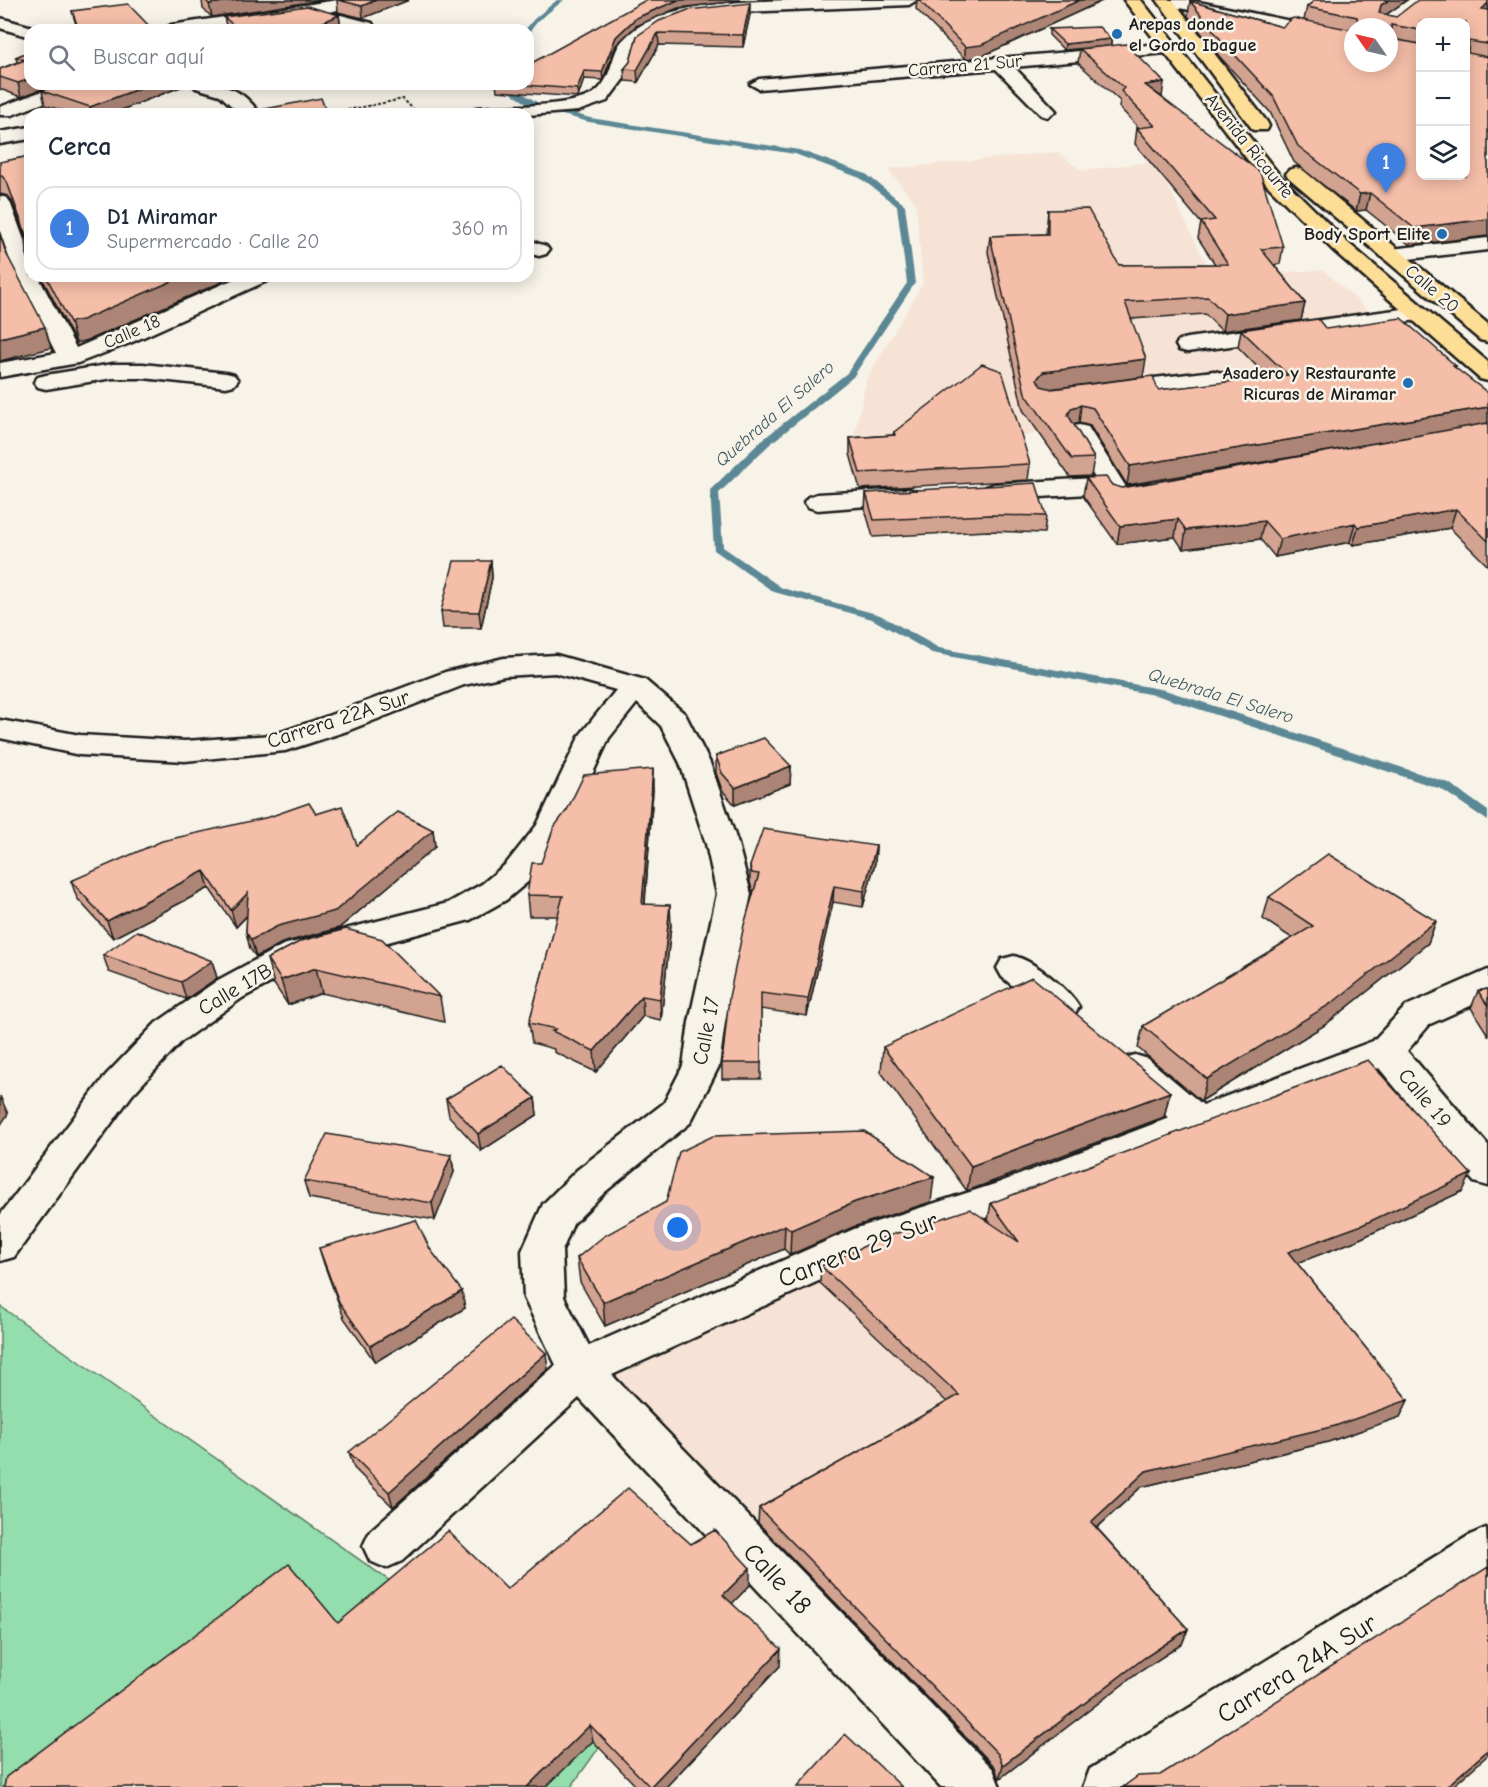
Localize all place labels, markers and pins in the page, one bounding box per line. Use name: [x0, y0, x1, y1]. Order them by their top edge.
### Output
place label: Arepas donde el Gordo Ibague: [1129, 14, 1256, 56]
marker: Arepas donde el Gordo Ibague: [1110, 27, 1124, 41]
pin: 1: [1366, 144, 1406, 193]
place label: Body Sport Elite: [1304, 224, 1430, 245]
marker: Body Sport Elite: [1435, 227, 1449, 241]
place label: Asadero y Restaurante Ricuras de Miramar: [1223, 363, 1397, 405]
marker: Asadero y Restaurante Ricuras de Miramar: [1401, 376, 1415, 390]

